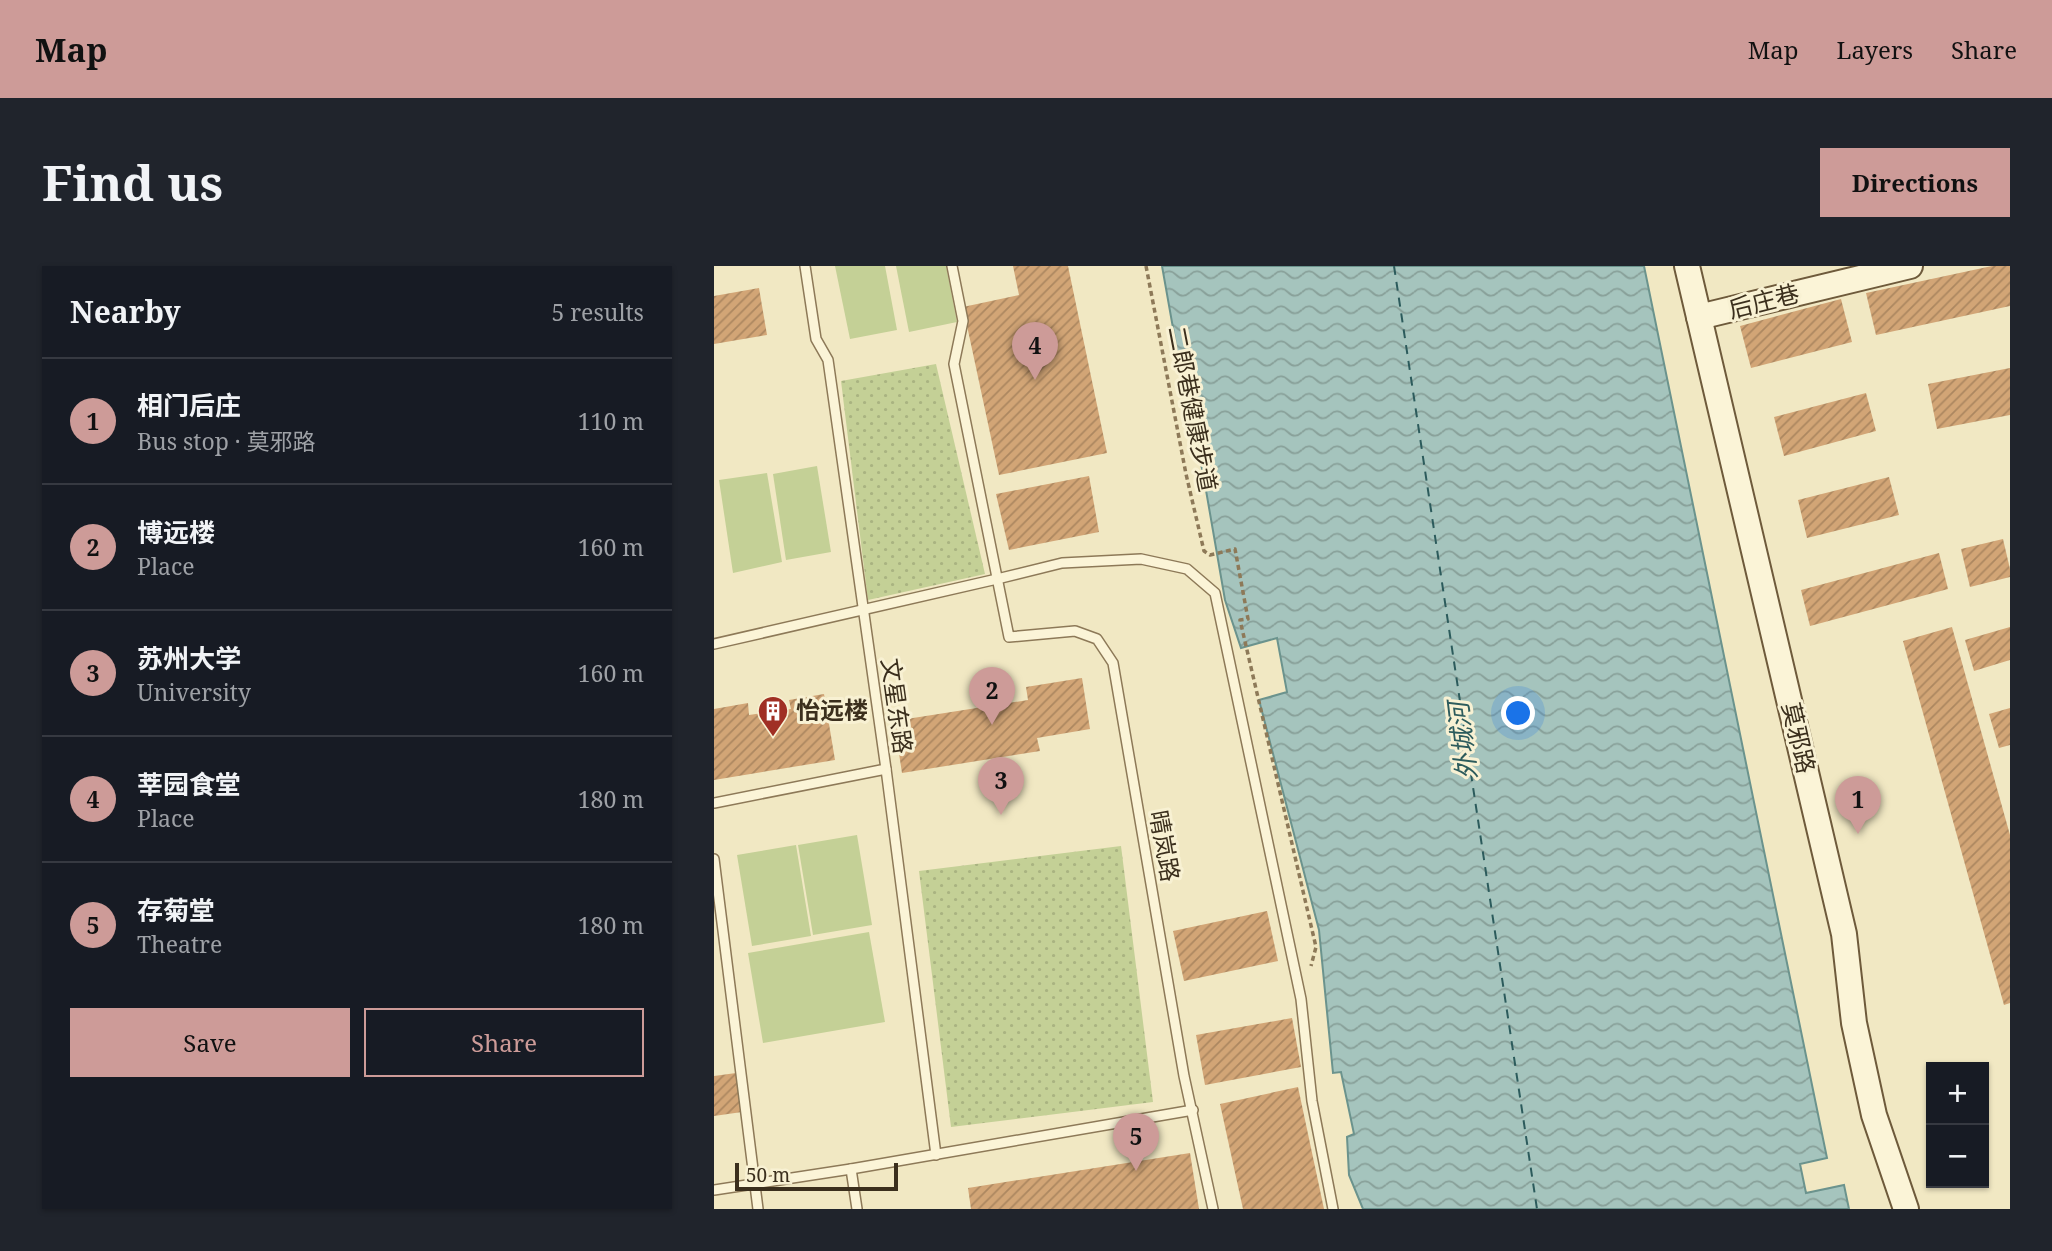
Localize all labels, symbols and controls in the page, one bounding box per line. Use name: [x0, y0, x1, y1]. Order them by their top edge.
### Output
text: Map: [35, 27, 108, 72]
text: Map: [1748, 33, 1799, 66]
text: Layers: [1837, 33, 1913, 66]
text: Share: [1951, 33, 2017, 66]
button: Directions: [1820, 148, 2010, 217]
text: Find us: [42, 149, 223, 215]
street label: 后庄巷: [1725, 276, 1803, 325]
text: Nearby: [70, 291, 181, 332]
text: 5 results: [551, 296, 644, 328]
pin: 4: [1012, 322, 1058, 380]
street label: 二郎巷健康步道: [1161, 323, 1226, 494]
text: 相门后庄: [137, 387, 241, 423]
text: 1: [87, 405, 100, 437]
text: 110 m: [578, 405, 644, 437]
text: Bus stop · 莫邪路: [137, 425, 316, 457]
text: 博远楼: [137, 514, 215, 550]
text: 2: [87, 531, 100, 563]
text: 160 m: [578, 531, 644, 563]
text: Place: [137, 550, 195, 582]
text: 苏州大学: [137, 640, 241, 676]
street label: 文星东路: [874, 656, 921, 756]
text: 3: [87, 657, 100, 689]
text: 160 m: [578, 657, 644, 689]
pin: 2: [969, 667, 1015, 725]
text: University: [137, 676, 251, 708]
place label: 怡远楼: [796, 693, 868, 726]
building icon: 怡远楼: [756, 694, 790, 738]
water label: 外城河: [1439, 695, 1485, 782]
your location: [1501, 696, 1535, 730]
street label: 莫邪路: [1775, 699, 1824, 776]
pin: 3: [978, 757, 1024, 815]
text: 莘园食堂: [137, 766, 241, 802]
pin: 1: [1835, 776, 1881, 834]
text: 4: [87, 783, 100, 815]
text: 180 m: [578, 783, 644, 815]
text: Place: [137, 802, 195, 834]
street label: 晴岚路: [1143, 807, 1188, 884]
text: 存菊堂: [137, 892, 215, 928]
text: 5: [87, 909, 100, 941]
text: 180 m: [578, 909, 644, 941]
text: Theatre: [137, 928, 222, 960]
button: Save: [70, 1008, 350, 1077]
button: Share: [364, 1008, 644, 1077]
map controls: [1926, 1062, 1989, 1188]
button: +: [1926, 1062, 1989, 1125]
pin: 5: [1113, 1113, 1159, 1171]
button: −: [1926, 1125, 1989, 1188]
scale bar: [735, 1160, 898, 1192]
text: 50 m: [746, 1162, 790, 1188]

